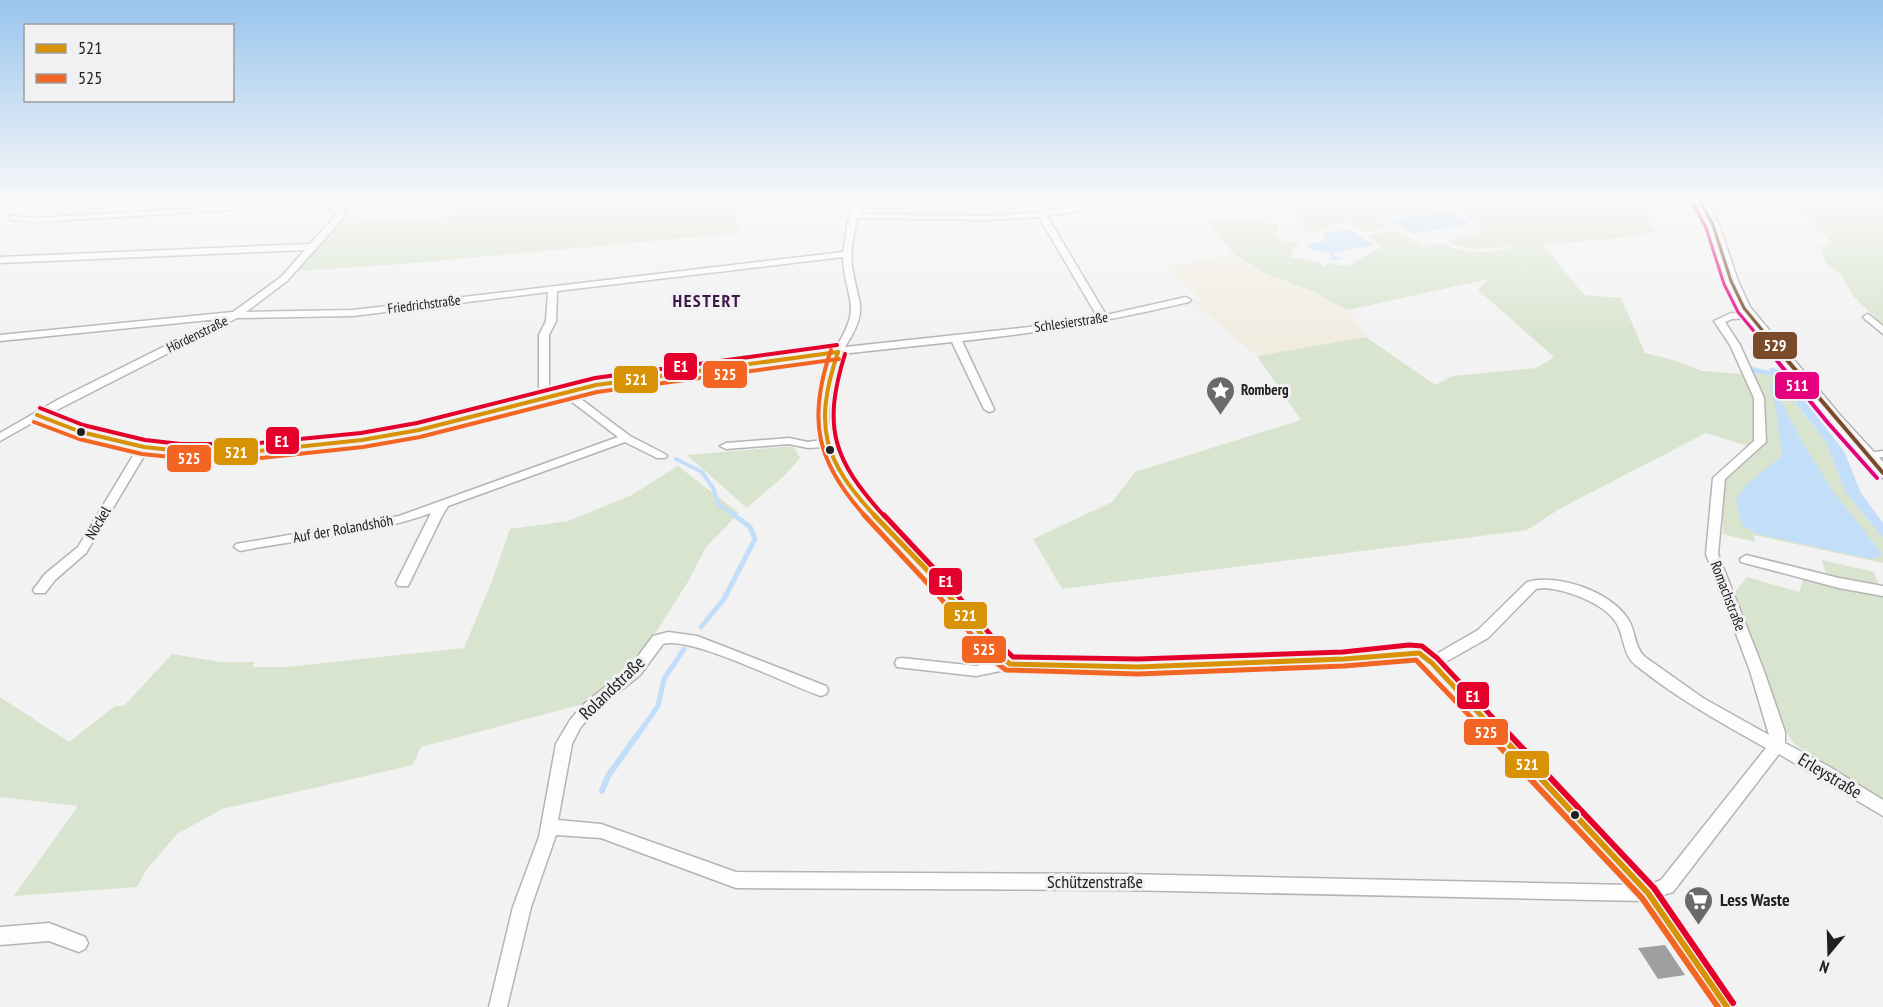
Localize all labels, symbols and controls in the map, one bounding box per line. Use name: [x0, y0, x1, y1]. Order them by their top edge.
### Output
legend: [24, 24, 234, 102]
text: 521: [78, 36, 102, 59]
text: 525: [78, 66, 102, 89]
district label: HESTERT: [673, 289, 741, 312]
street label: Friedrichstraße: [387, 291, 462, 317]
street label: Schlesierstraße: [1033, 308, 1109, 336]
street label: Hördenstraße: [163, 311, 231, 357]
line badge: 529: [1752, 331, 1798, 360]
text: 529: [1764, 335, 1786, 355]
line badge: E1: [663, 352, 698, 381]
text: E1: [674, 356, 688, 376]
line badge: 525: [702, 360, 748, 389]
text: 525: [714, 364, 736, 384]
line badge: 521: [613, 365, 659, 394]
text: 521: [625, 369, 647, 389]
line badge: 511: [1774, 371, 1820, 400]
place icon: Romberg: [1204, 374, 1236, 416]
text: 511: [1786, 375, 1808, 395]
place label: Romberg: [1241, 380, 1289, 399]
unlabelled marker: [75, 426, 87, 438]
line badge: E1: [265, 426, 300, 455]
text: E1: [275, 431, 289, 451]
line badge: 521: [213, 437, 259, 466]
text: 521: [225, 442, 247, 462]
line badge: 525: [166, 444, 212, 473]
unlabelled marker: [824, 444, 836, 456]
text: 525: [178, 448, 200, 468]
street label: Nöckel: [81, 502, 115, 543]
street label: Auf der Rolandshöh: [292, 510, 394, 547]
street label: Romachstraße: [1706, 558, 1751, 634]
line badge: E1: [928, 567, 963, 596]
text: E1: [939, 571, 953, 591]
line badge: 521: [943, 601, 988, 630]
text: 521: [954, 605, 976, 625]
line badge: 525: [961, 635, 1007, 664]
text: 525: [973, 639, 995, 659]
street label: Rolandstraße: [574, 651, 649, 724]
line badge: E1: [1456, 681, 1490, 710]
text: E1: [1466, 686, 1480, 706]
line badge: 525: [1463, 718, 1509, 746]
text: 525: [1475, 722, 1497, 742]
street label: Erleystraße: [1794, 748, 1866, 803]
line badge: 521: [1504, 750, 1550, 779]
text: 521: [1516, 754, 1538, 774]
unlabelled marker: [1569, 809, 1581, 821]
street label: Schützenstraße: [1047, 870, 1143, 893]
supermarket icon: Less Waste: [1683, 884, 1715, 926]
place label: Less Waste: [1720, 888, 1790, 911]
north arrow: [1799, 923, 1859, 983]
text: N: [1817, 956, 1831, 978]

